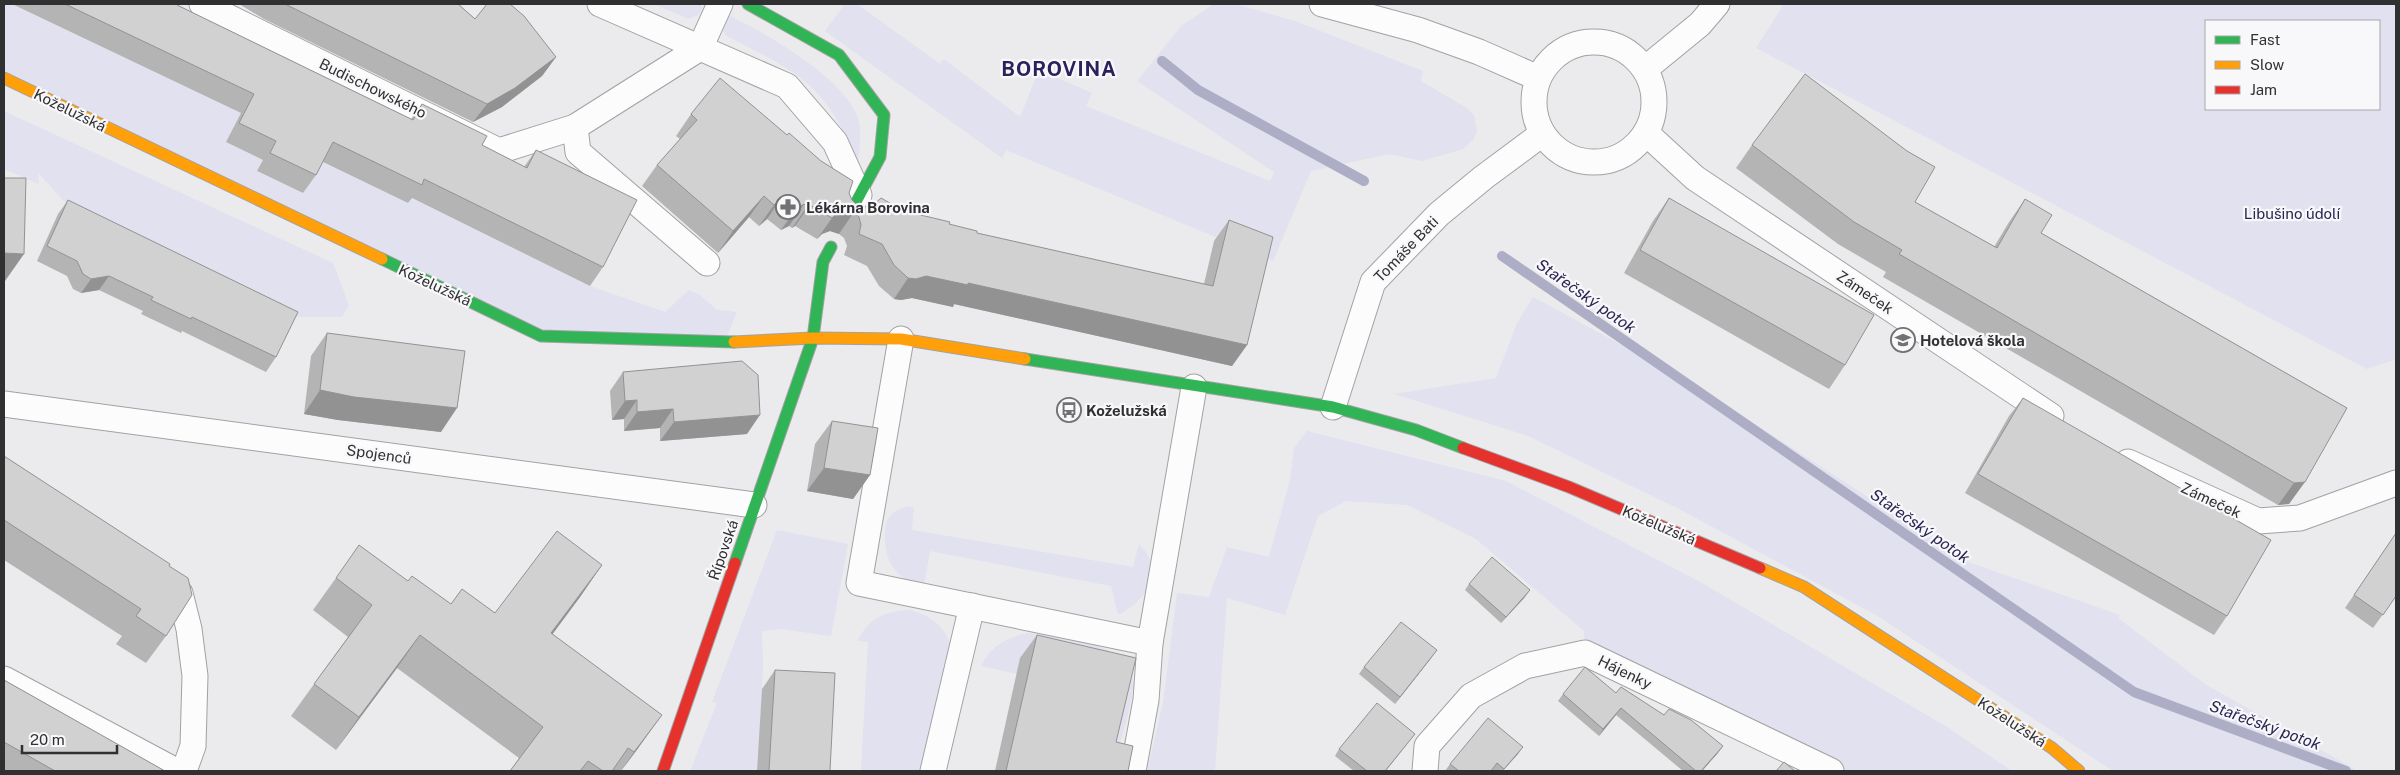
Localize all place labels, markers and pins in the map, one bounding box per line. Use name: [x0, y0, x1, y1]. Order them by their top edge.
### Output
pharmacy icon: Lékárna Borovina: [775, 194, 801, 220]
place label: Lékárna Borovina: [806, 199, 930, 216]
school or university icon: Hotelová škola: [1890, 327, 1916, 353]
place label: Hotelová škola: [1920, 332, 2025, 349]
bus stop icon: Koželužská: [1056, 397, 1082, 423]
place label: Koželužská: [1086, 402, 1167, 419]

